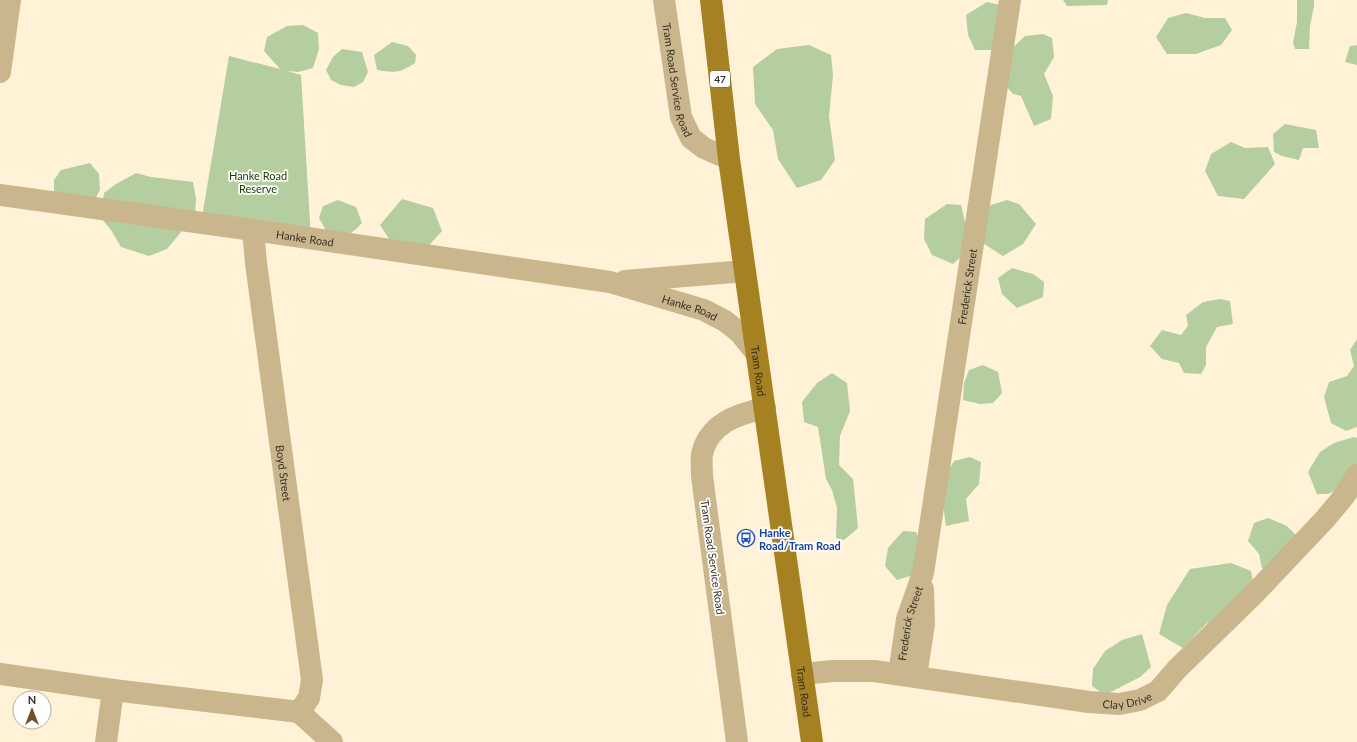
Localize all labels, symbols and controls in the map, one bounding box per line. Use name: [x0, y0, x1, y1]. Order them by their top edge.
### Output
street label: Tram Road Service Road: [661, 22, 696, 139]
road number: 47: [710, 71, 730, 87]
park label: Hanke Road Reserve: [229, 169, 287, 195]
street label: Hanke Road: [275, 227, 335, 248]
street label: Frederick Street: [954, 248, 979, 325]
street label: Hanke Road: [661, 291, 720, 323]
street label: Tram Road: [749, 345, 769, 397]
street label: Boyd Street: [274, 444, 294, 502]
street label: Tram Road Service Road: [698, 499, 728, 615]
place label: Hanke Road/Tram Road: [759, 526, 841, 552]
bus stop icon: Hanke Road/Tram Road: [736, 528, 756, 548]
street label: Frederick Street: [895, 584, 925, 661]
street label: Tram Road: [795, 665, 815, 718]
street label: Clay Drive: [1102, 689, 1154, 711]
north arrow: [12, 690, 52, 730]
text: N: [28, 693, 36, 706]

